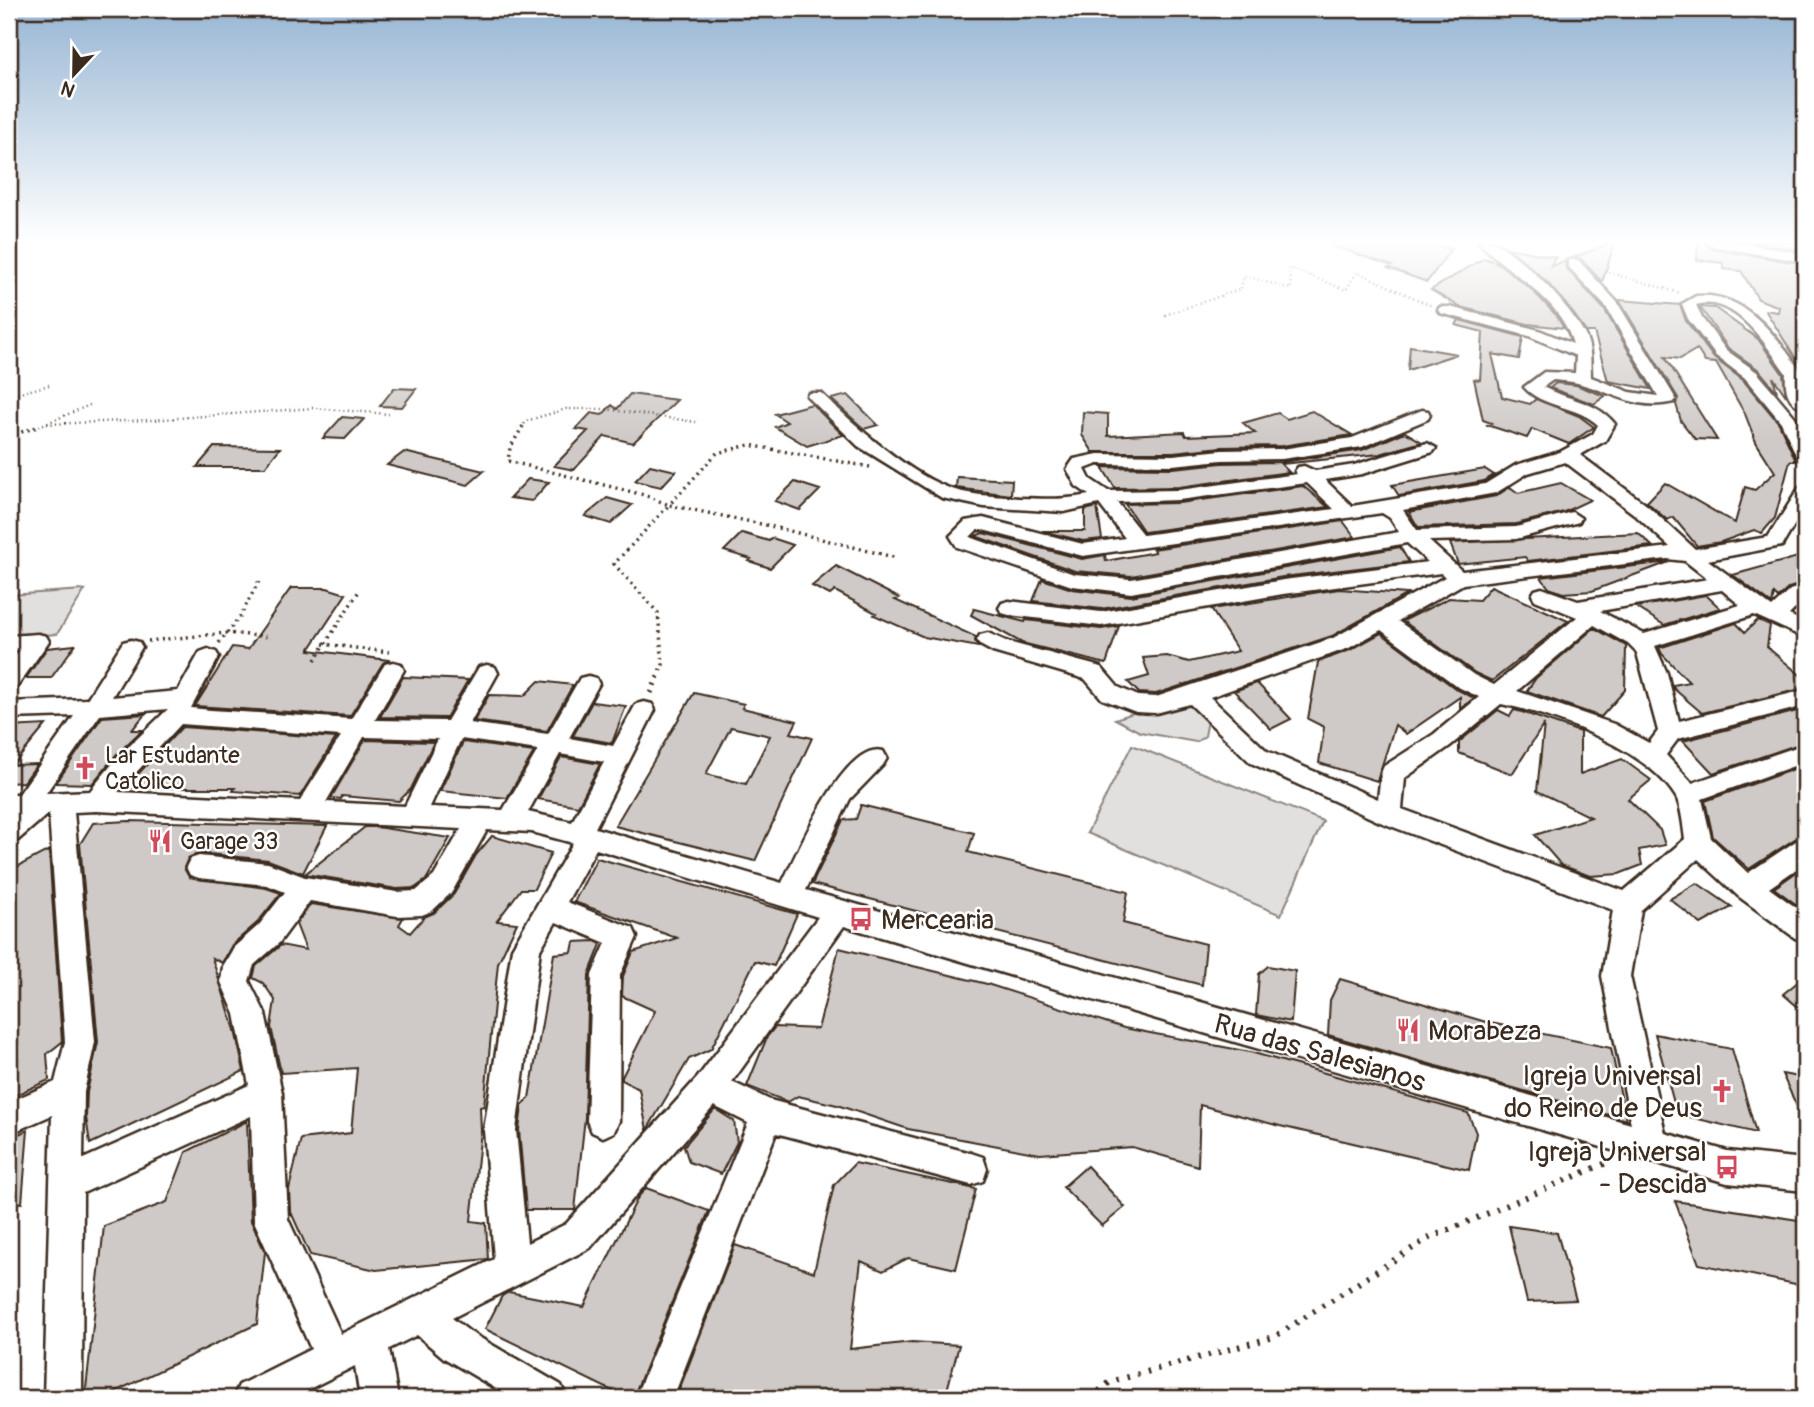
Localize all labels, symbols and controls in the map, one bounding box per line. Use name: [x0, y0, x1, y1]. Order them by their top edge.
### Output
north arrow: [38, 38, 108, 108]
text: N: [57, 75, 78, 102]
place label: Lar Estudante Catolico: [105, 741, 240, 796]
church icon: Lar Estudante Catolico: [71, 754, 99, 782]
restaurant icon: Garage 33: [146, 827, 174, 855]
place label: Garage 33: [180, 827, 278, 856]
place label: Mercearia: [881, 903, 994, 938]
bus stop icon: Mercearia: [847, 905, 875, 933]
street label: Rua das Salesianos: [1210, 1007, 1430, 1100]
place label: Morabeza: [1428, 1014, 1541, 1049]
restaurant icon: Morabeza: [1394, 1016, 1422, 1044]
place label: Igreja Universal do Reino de Deus: [1504, 1059, 1702, 1126]
church icon: Igreja Universal do Reino de Deus: [1708, 1077, 1736, 1105]
place label: Igreja Universal - Descida: [1527, 1135, 1707, 1202]
bus stop icon: Igreja Universal - Descida: [1713, 1153, 1741, 1181]

